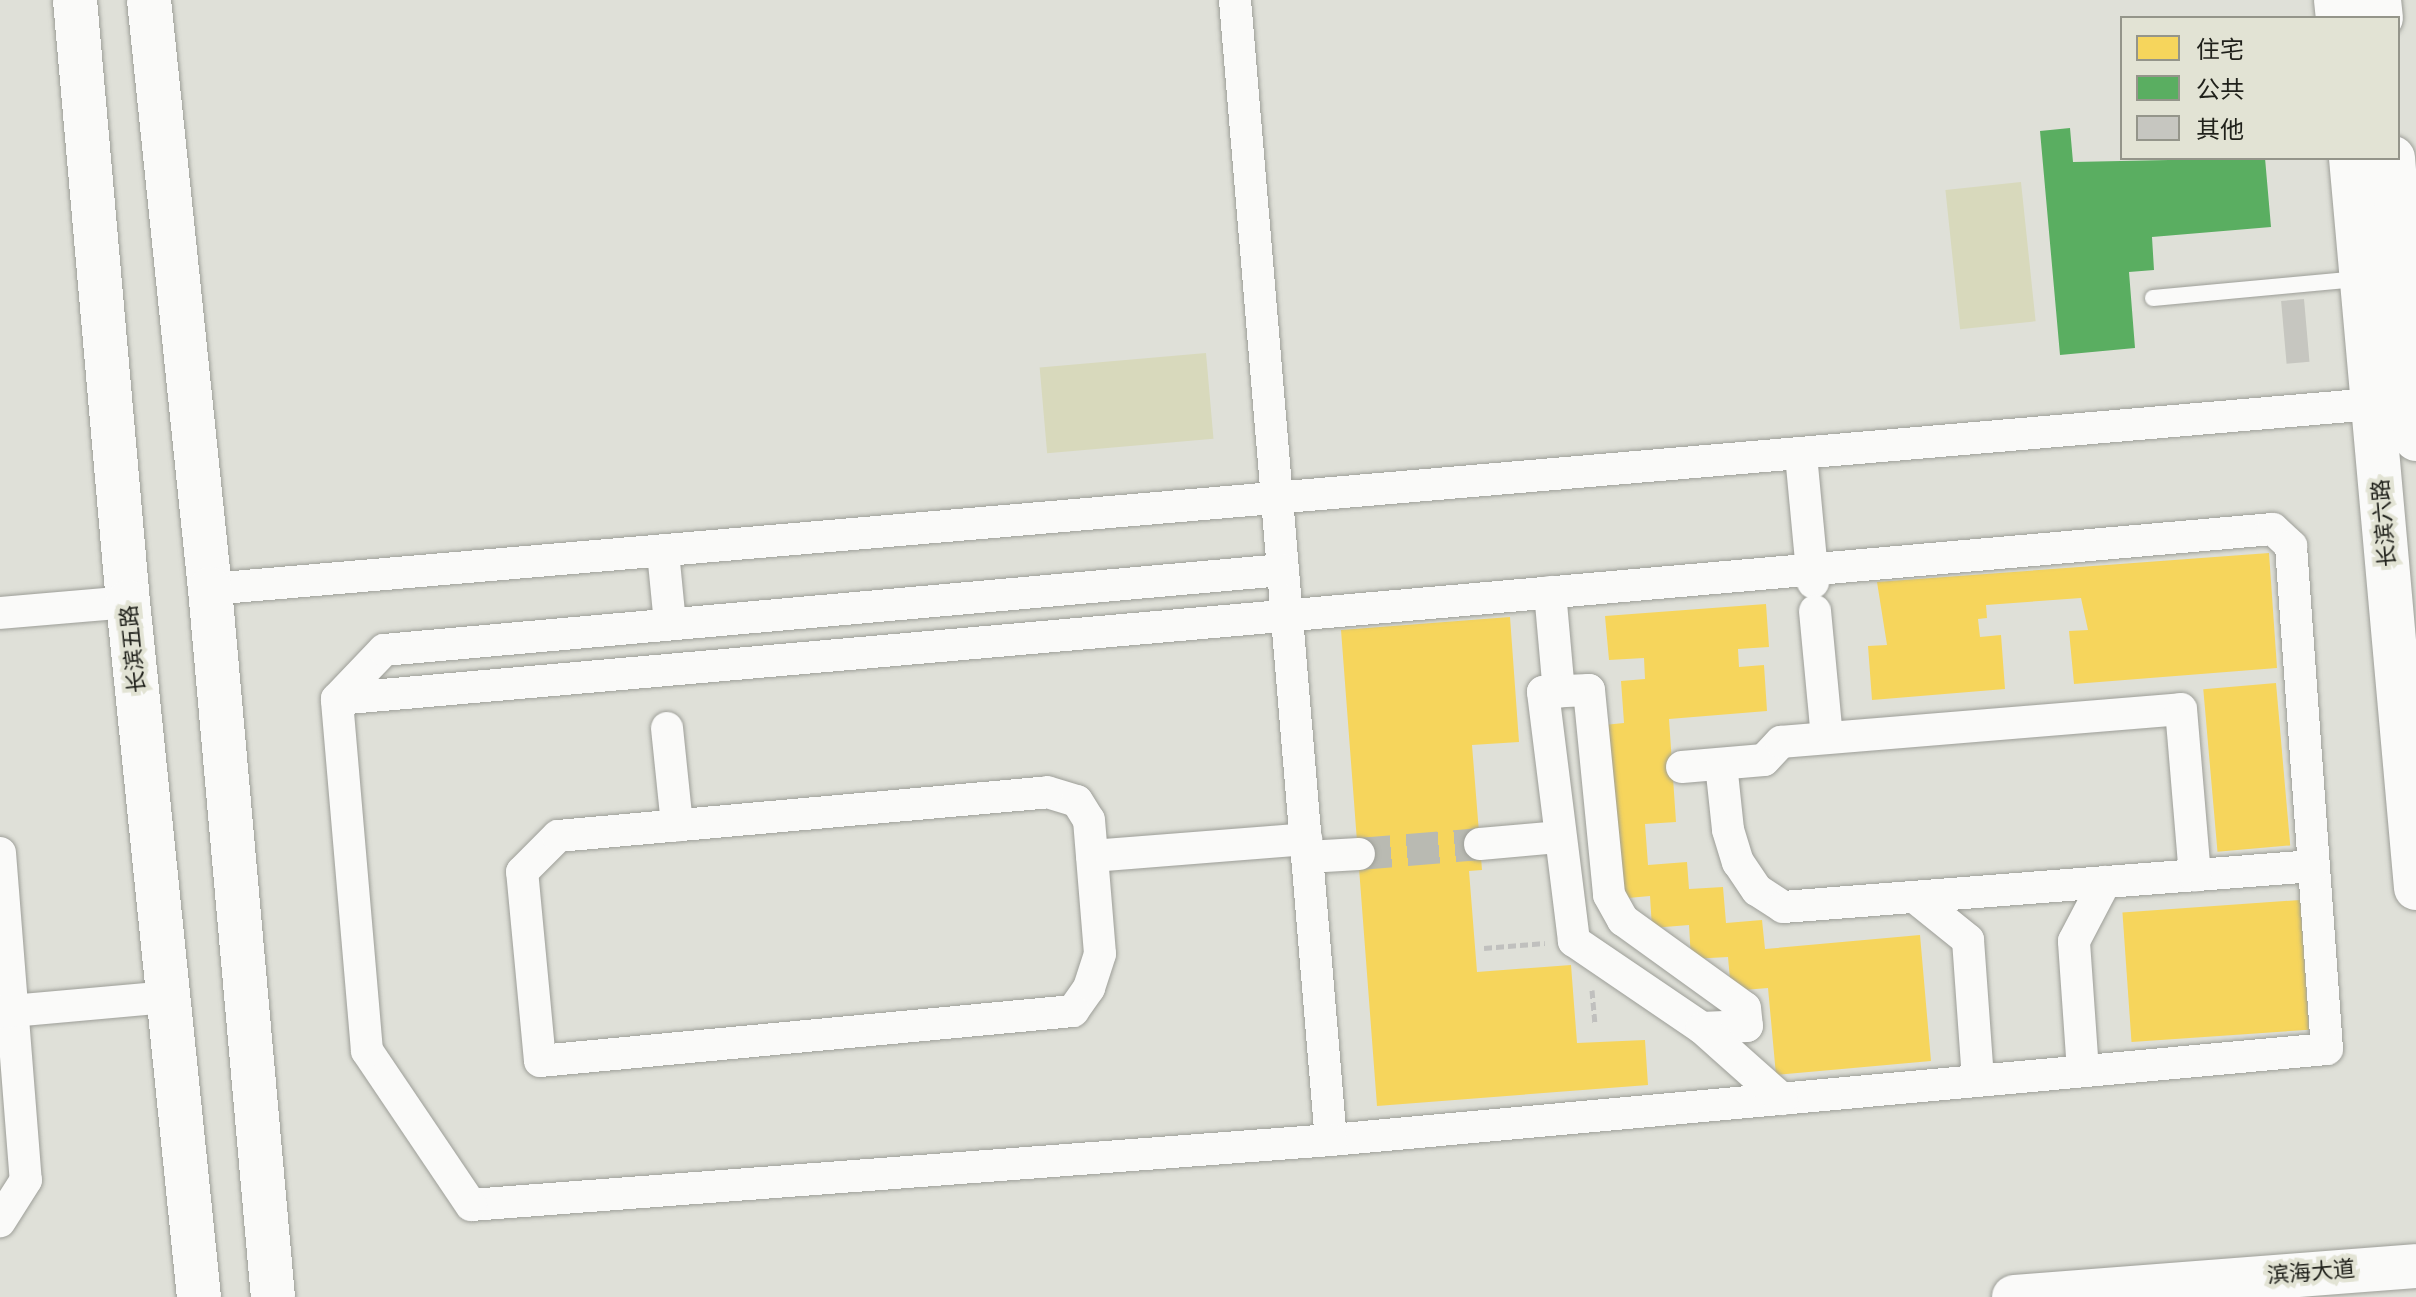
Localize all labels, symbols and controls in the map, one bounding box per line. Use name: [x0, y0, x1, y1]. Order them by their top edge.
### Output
legend: [2120, 16, 2400, 160]
text: 住宅: [2196, 31, 2244, 67]
text: 公共: [2196, 71, 2244, 107]
text: 其他: [2196, 111, 2244, 147]
street label: 长滨六路: [2367, 478, 2401, 568]
street label: 长滨五路: [115, 604, 151, 694]
street label: 滨海大道: [2266, 1255, 2356, 1289]

